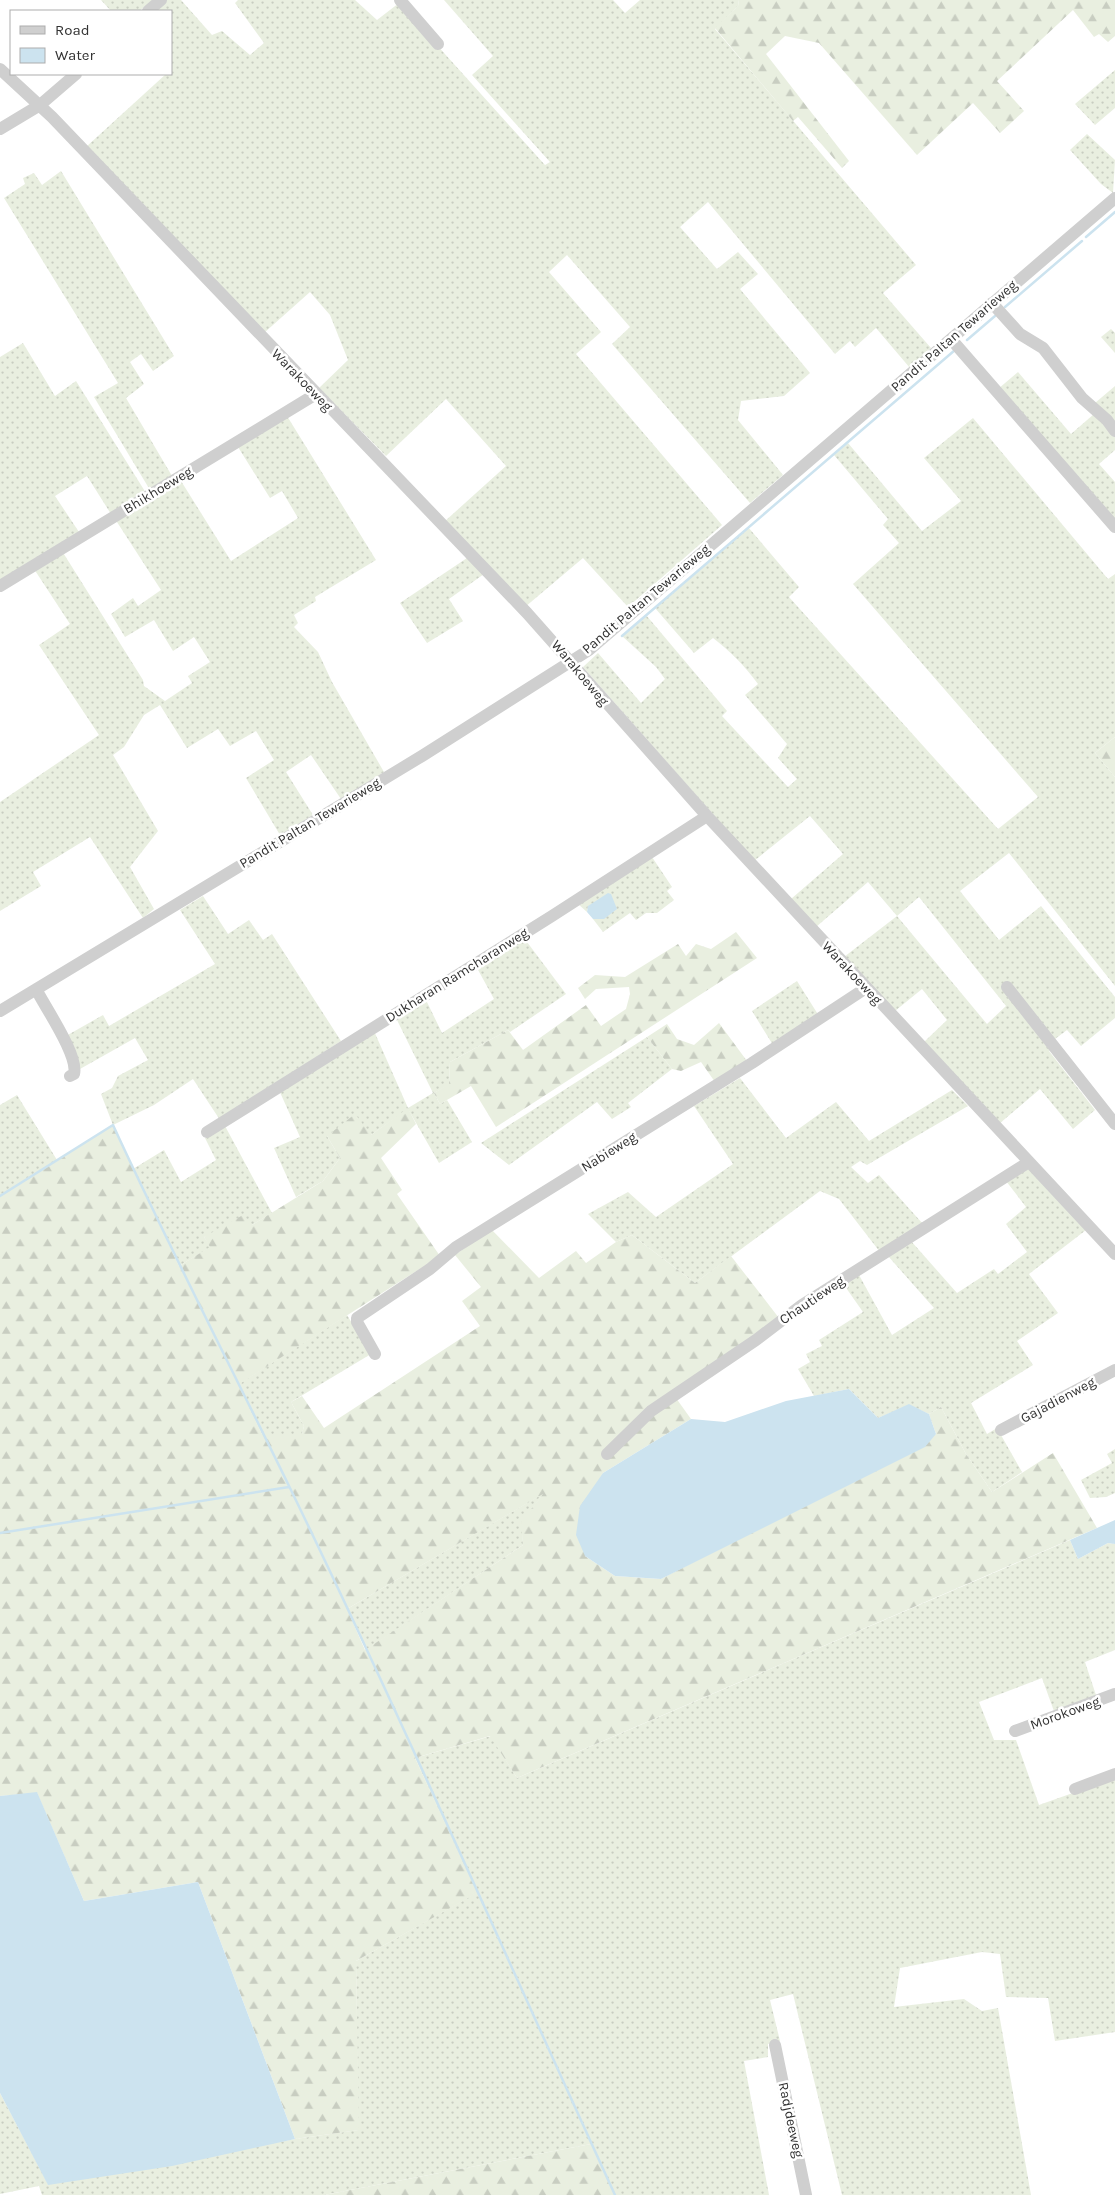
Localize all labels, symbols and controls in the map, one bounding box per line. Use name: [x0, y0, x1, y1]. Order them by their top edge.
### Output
legend: [10, 10, 172, 75]
text: Road: [55, 21, 90, 39]
text: Water: [55, 46, 96, 64]
street label: Pandit Paltan Tewarieweg: [887, 276, 1021, 395]
street label: Warakoeweg: [268, 345, 336, 415]
street label: Bhikhoeweg: [120, 463, 196, 517]
street label: Pandit Paltan Tewarieweg: [579, 540, 713, 657]
street label: Warakoeweg: [548, 637, 612, 709]
street label: Pandit Paltan Tewarieweg: [236, 774, 384, 872]
street label: Dukharan Ramcharanweg: [382, 924, 532, 1026]
street label: Warakoeweg: [818, 938, 886, 1008]
street label: Nabieweg: [578, 1128, 640, 1176]
street label: Chautieweg: [776, 1272, 848, 1328]
street label: Gajadienweg: [1018, 1373, 1098, 1427]
street label: Morokoweg: [1028, 1692, 1102, 1733]
street label: Radjdeeweg: [775, 2081, 807, 2159]

